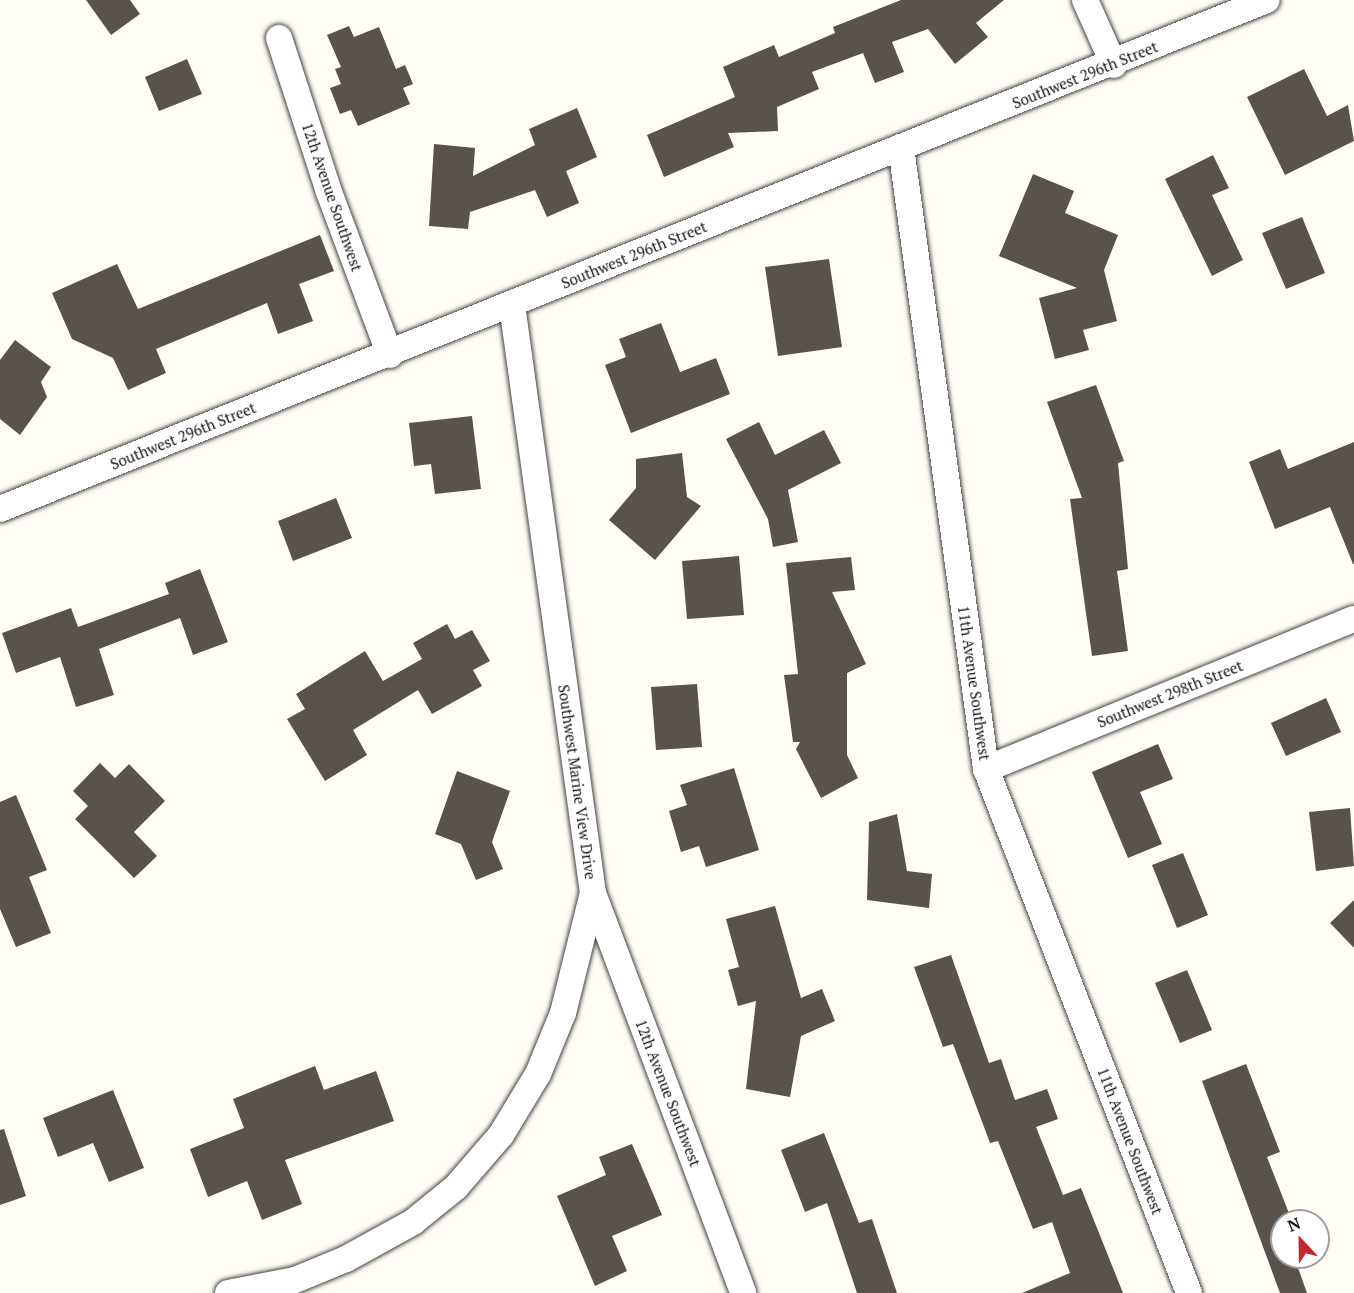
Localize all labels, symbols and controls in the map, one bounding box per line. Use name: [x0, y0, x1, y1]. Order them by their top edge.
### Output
street label: Southwest 296th Street: [1010, 38, 1160, 112]
street label: 12th Avenue Southwest: [298, 120, 366, 274]
street label: Southwest 296th Street: [559, 218, 709, 292]
street label: Southwest 296th Street: [108, 399, 258, 473]
street label: 11th Avenue Southwest: [954, 604, 994, 762]
street label: Southwest 298th Street: [1095, 657, 1245, 731]
street label: Southwest Marine View Drive: [554, 683, 600, 881]
street label: 12th Avenue Southwest: [632, 1017, 704, 1169]
street label: 11th Avenue Southwest: [1094, 1065, 1166, 1217]
north arrow: [1270, 1209, 1330, 1269]
text: N: [1284, 1212, 1304, 1237]

